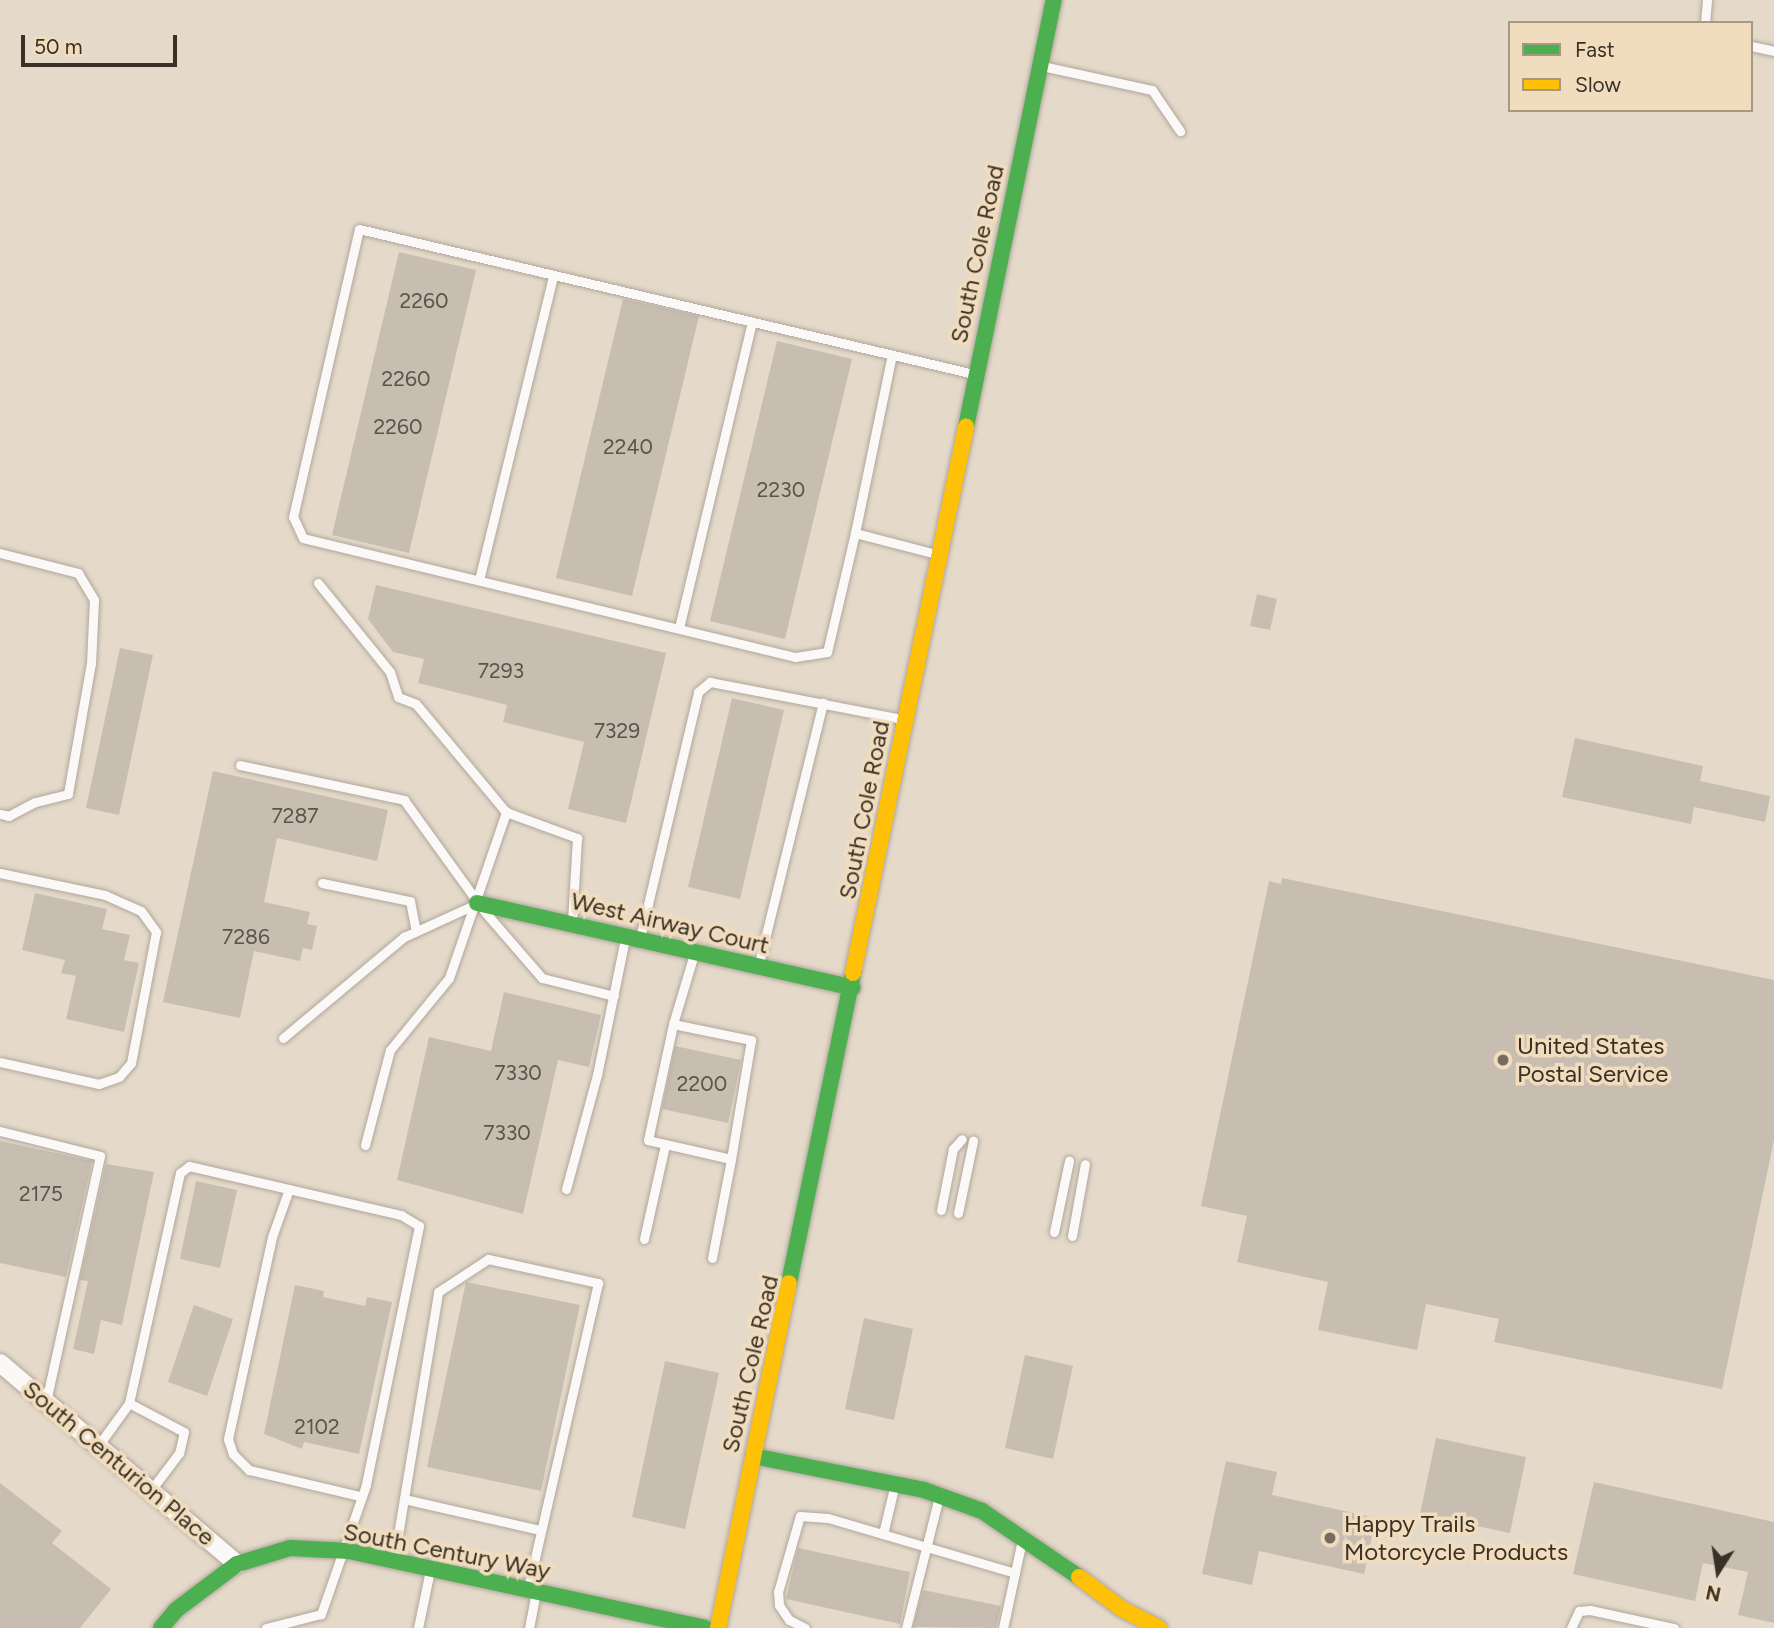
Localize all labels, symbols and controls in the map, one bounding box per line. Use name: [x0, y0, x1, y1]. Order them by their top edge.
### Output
scale bar: [24, 21, 180, 65]
legend: [1508, 21, 1753, 112]
text: 50 m: [34, 34, 83, 59]
text: Fast: [1575, 37, 1615, 62]
text: Slow: [1575, 72, 1621, 97]
street label: South Cole Road: [944, 162, 1010, 346]
house number: 2260: [400, 288, 448, 314]
house number: 2260: [382, 366, 430, 392]
house number: 2260: [374, 414, 422, 440]
house number: 2240: [603, 434, 653, 460]
house number: 2230: [757, 477, 805, 503]
house number: 7293: [478, 658, 524, 684]
house number: 7329: [594, 718, 640, 744]
street label: South Cole Road: [833, 718, 895, 902]
house number: 7287: [271, 803, 319, 829]
street label: West Airway Court: [568, 886, 772, 960]
house number: 7286: [222, 924, 270, 950]
place label: United States Postal Service: [1517, 1032, 1668, 1088]
marker: United States Postal Service: [1495, 1052, 1511, 1068]
house number: 7330: [494, 1060, 542, 1086]
house number: 2200: [677, 1071, 727, 1097]
house number: 7330: [483, 1120, 531, 1146]
house number: 2175: [19, 1181, 63, 1207]
street label: South Cole Road: [716, 1272, 784, 1456]
street label: South Centurion Place: [17, 1374, 221, 1552]
house number: 2102: [294, 1414, 340, 1440]
place label: Happy Trails Motorcycle Products: [1344, 1510, 1568, 1566]
street label: South Century Way: [341, 1517, 553, 1585]
marker: Happy Trails Motorcycle Products: [1322, 1530, 1338, 1546]
north arrow: [1683, 1537, 1753, 1607]
text: N: [1704, 1580, 1723, 1606]

